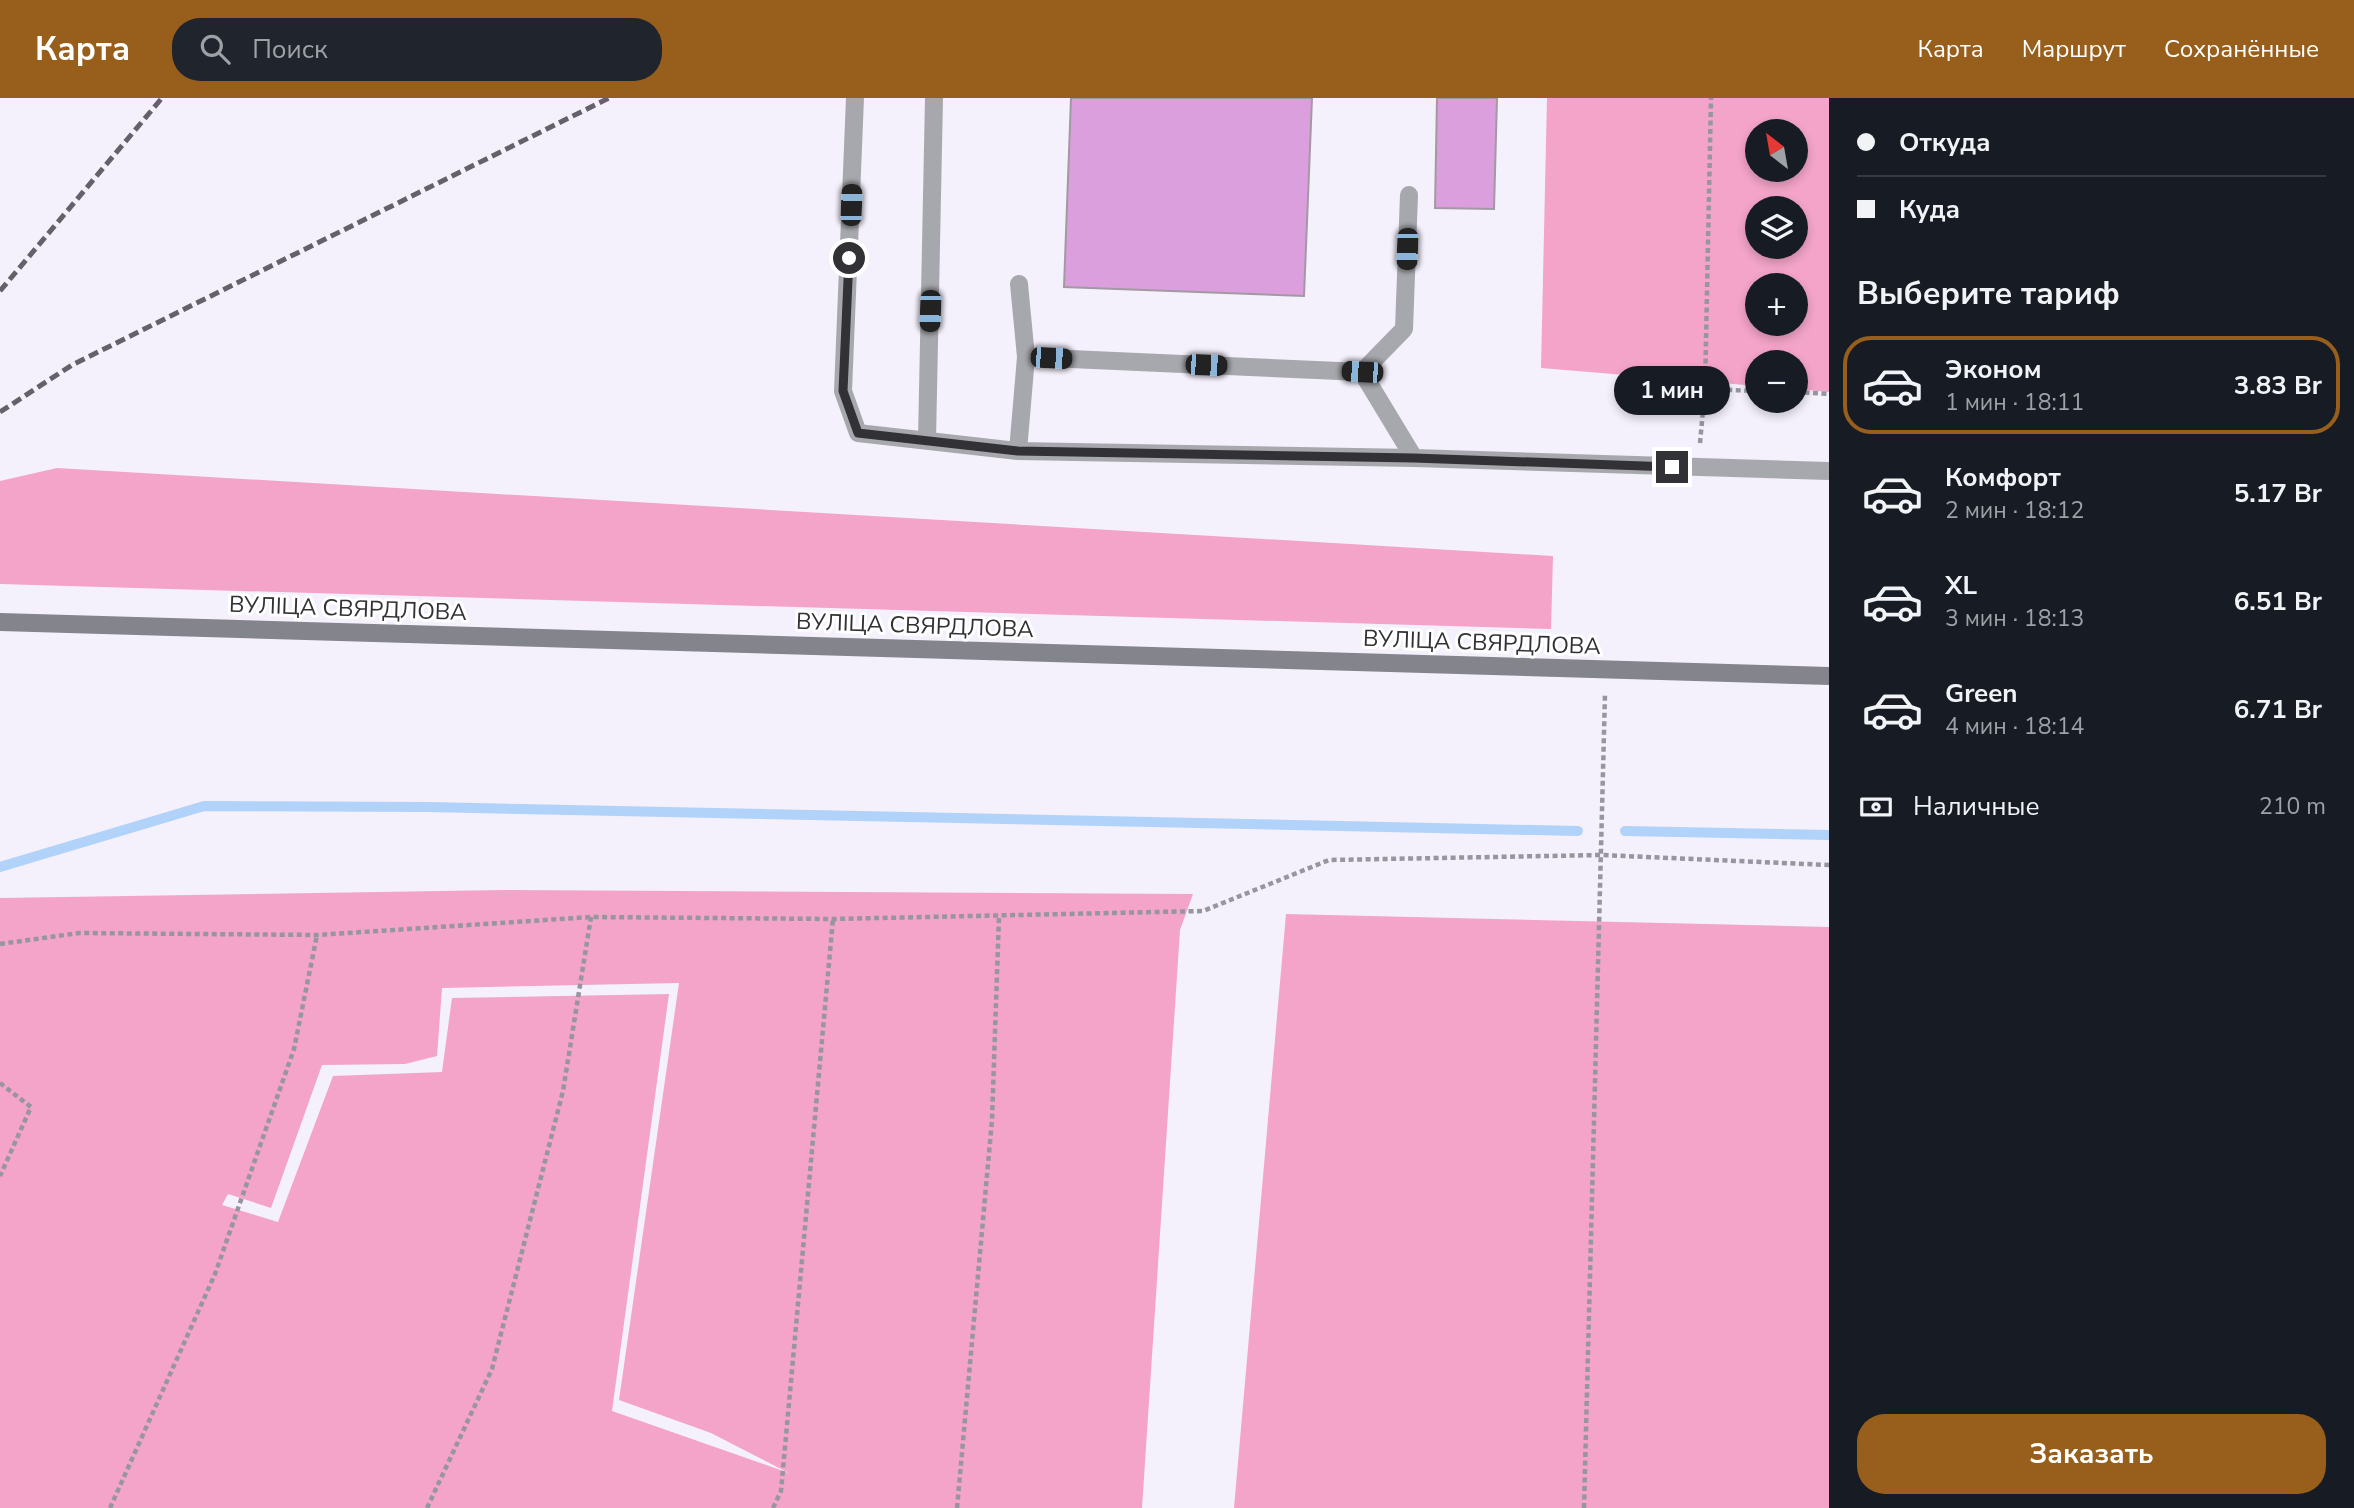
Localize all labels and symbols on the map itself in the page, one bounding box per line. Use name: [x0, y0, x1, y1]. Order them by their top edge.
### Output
north arrow: [1745, 119, 1808, 182]
car: [840, 184, 863, 226]
car: [1396, 228, 1419, 270]
route start: [833, 242, 865, 274]
car: [919, 290, 942, 332]
car: [1030, 346, 1073, 370]
car: [1185, 354, 1228, 376]
car: [1341, 360, 1384, 384]
callout: 1 мин: [1614, 366, 1730, 414]
route end: [1656, 451, 1688, 483]
street label: ВУЛІЦА СВЯРДЛОВА: [229, 589, 468, 628]
street label: ВУЛІЦА СВЯРДЛОВА: [796, 606, 1035, 645]
street label: ВУЛІЦА СВЯРДЛОВА: [1363, 623, 1602, 662]

